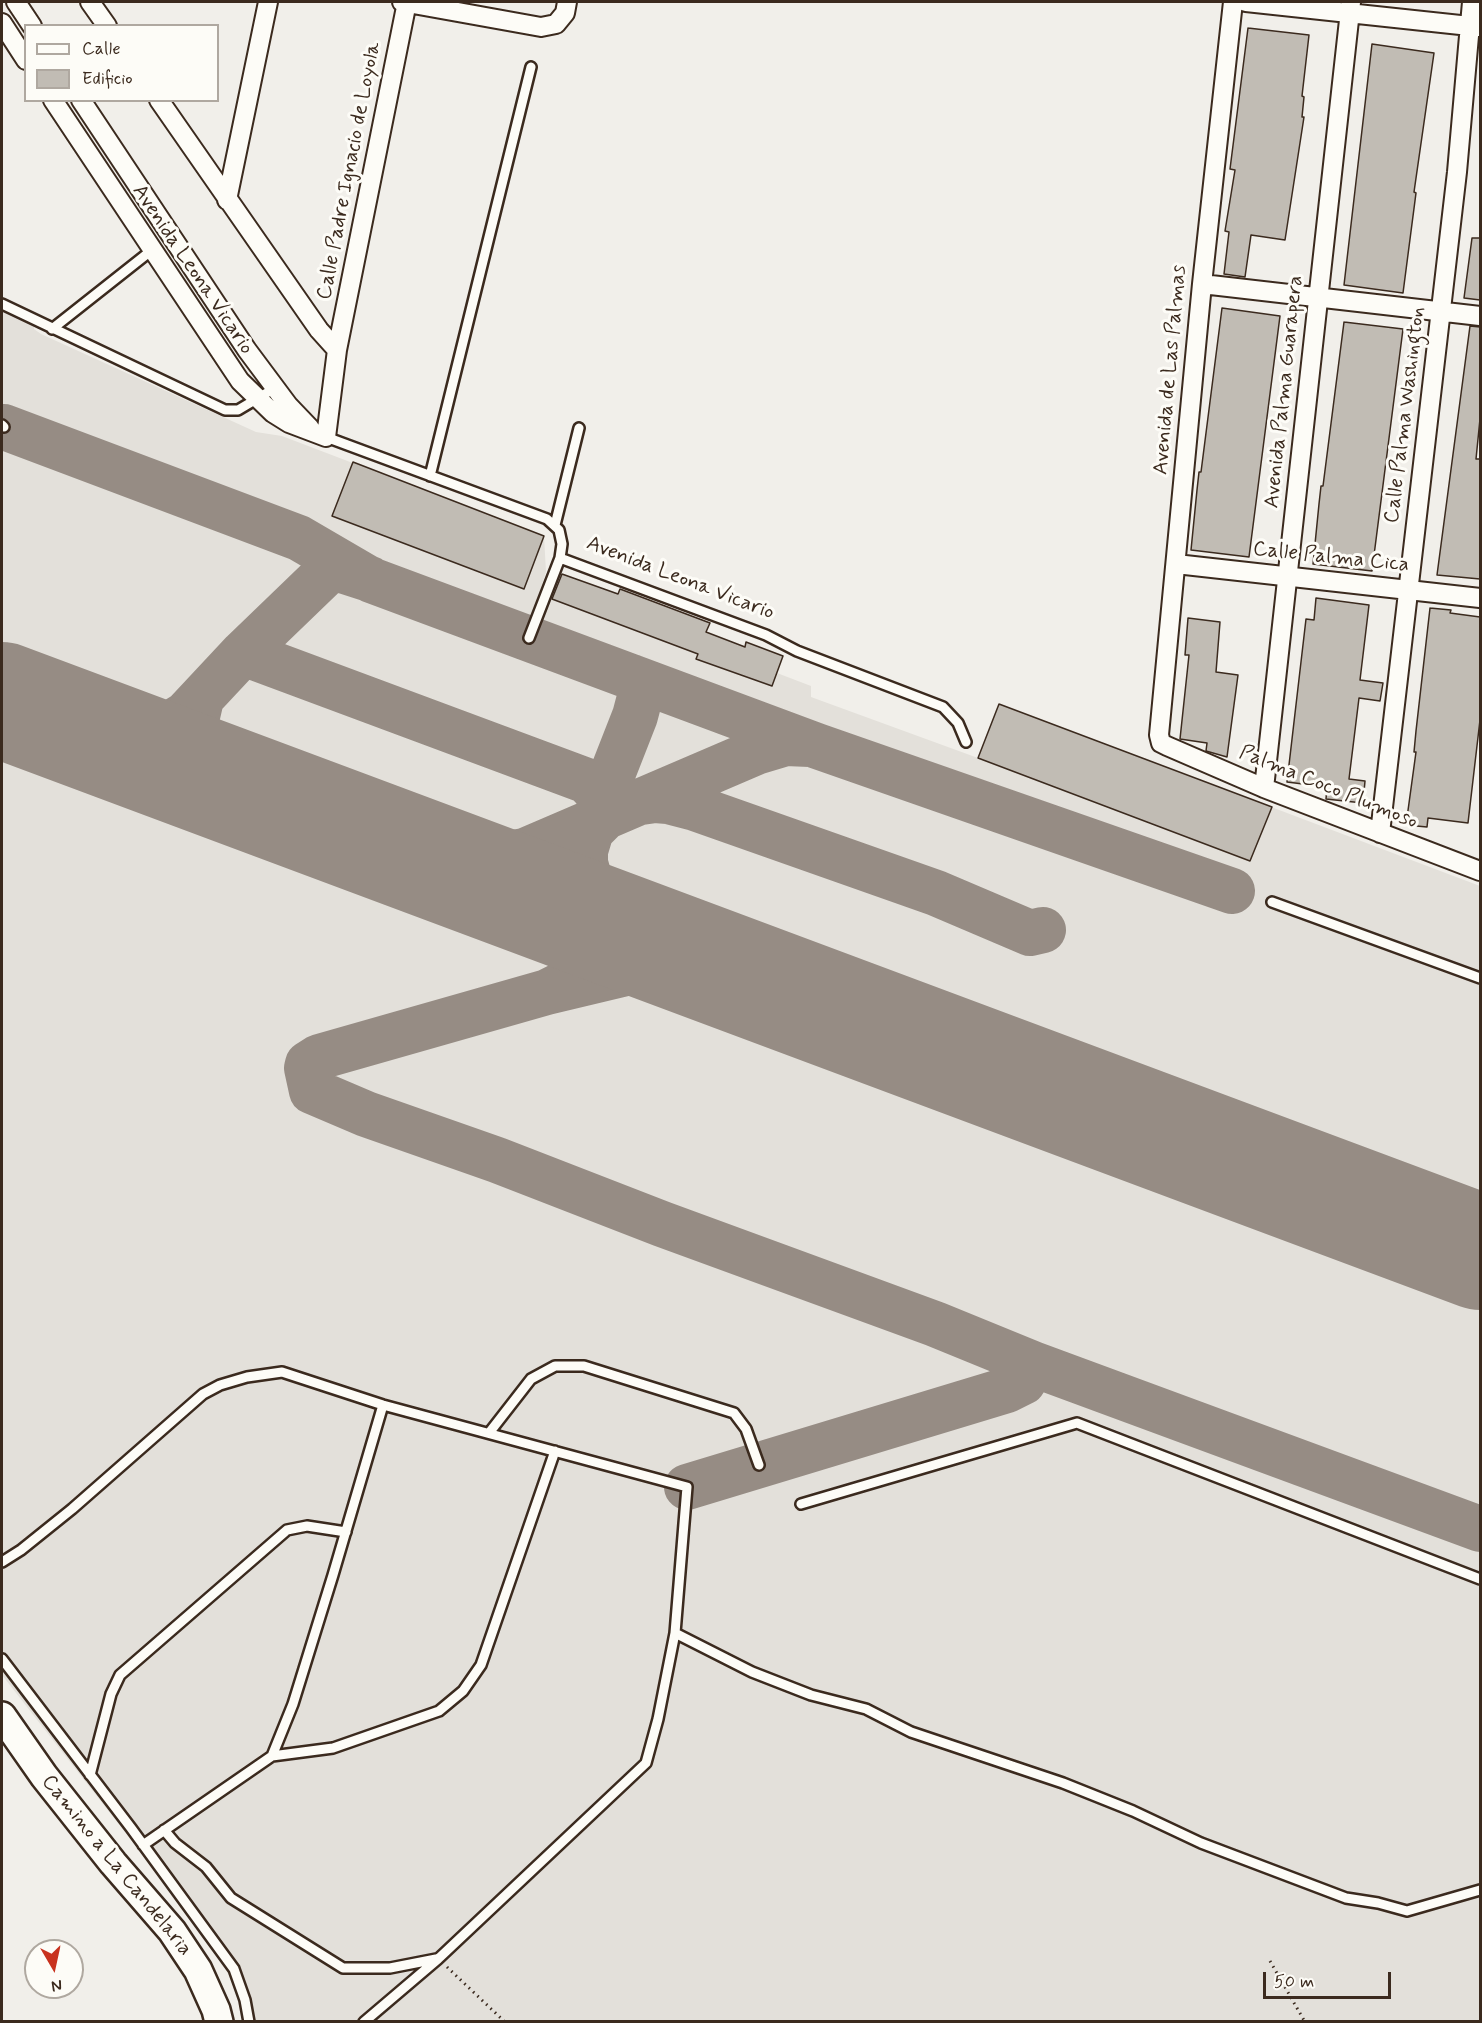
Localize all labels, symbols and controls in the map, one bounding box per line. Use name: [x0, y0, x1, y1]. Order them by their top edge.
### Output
legend: [24, 24, 219, 102]
text: Calle: [82, 37, 121, 61]
street label: Calle Padre Ignacio de Loyola: [313, 40, 387, 302]
text: Edificio: [82, 67, 133, 91]
street label: Avenida Leona Vicario: [126, 180, 258, 360]
street label: Avenida de Las Palmas: [1149, 264, 1193, 476]
street label: Avenida Palma Guarapera: [1260, 274, 1310, 510]
street label: Calle Palma Washington: [1380, 305, 1432, 525]
street label: Avenida Leona Vicario: [582, 532, 778, 626]
street label: Calle Palma Cica: [1252, 537, 1410, 579]
street label: Palma Coco Plumoso: [1235, 741, 1421, 835]
street label: Camino a La Candelaria: [35, 1770, 197, 1962]
north arrow: [24, 1939, 84, 1999]
scale bar: [1266, 1960, 1394, 1998]
text: 50 m: [1274, 1970, 1314, 1994]
text: N: [50, 1974, 63, 1997]

